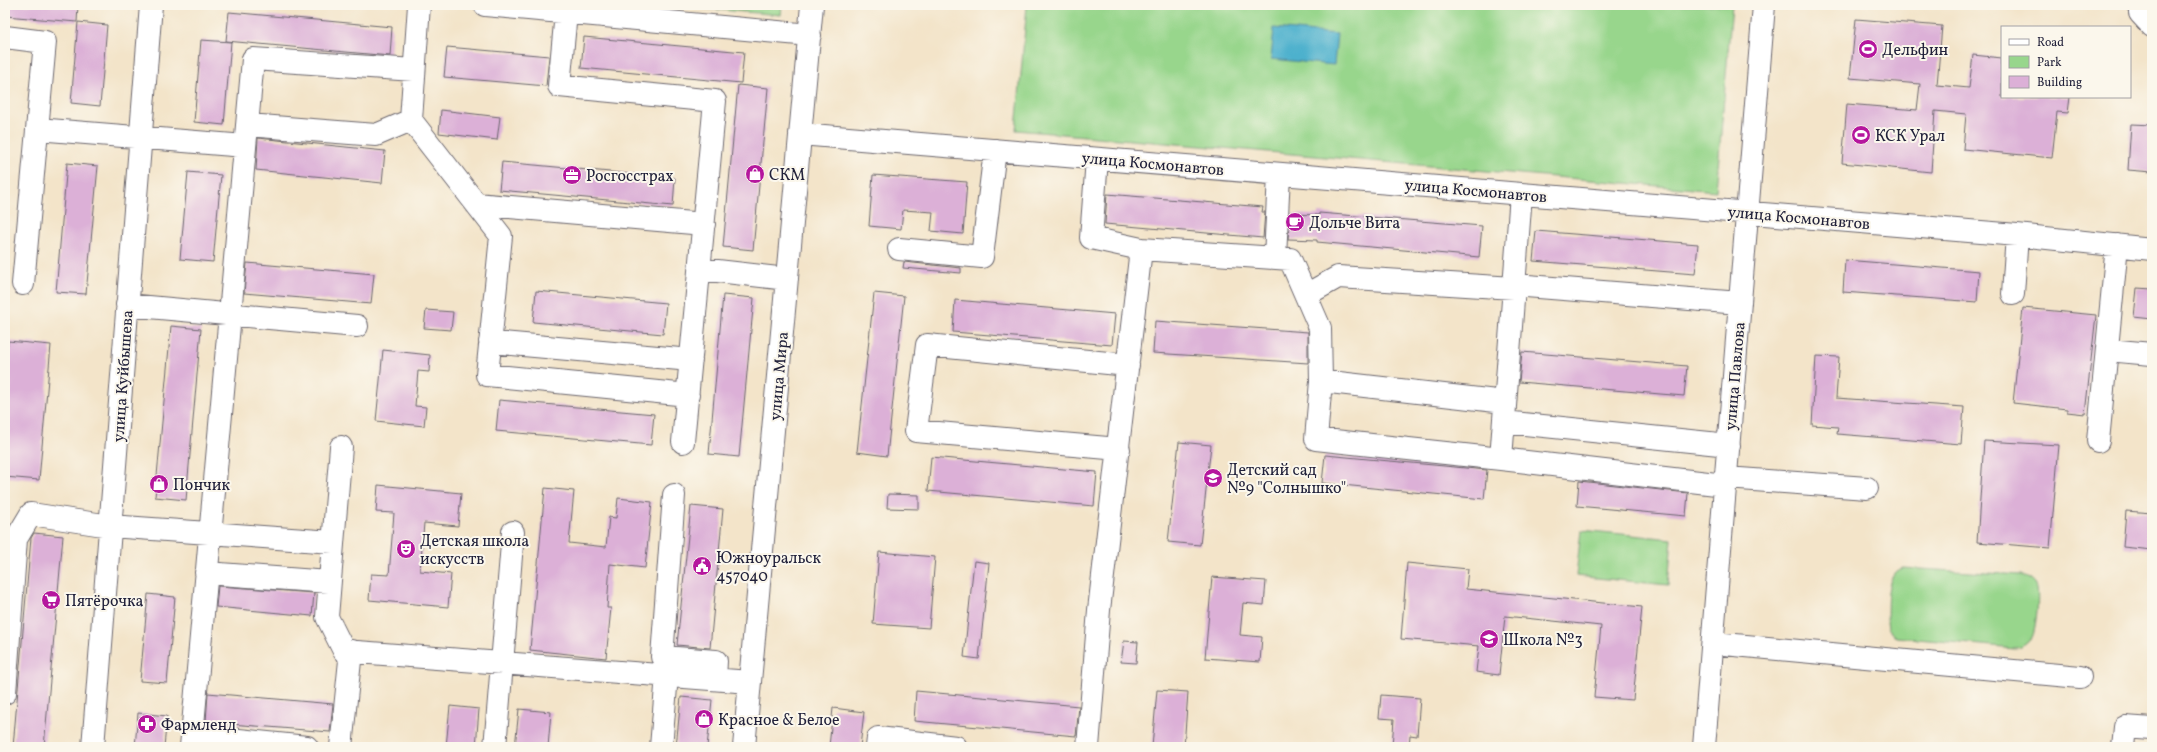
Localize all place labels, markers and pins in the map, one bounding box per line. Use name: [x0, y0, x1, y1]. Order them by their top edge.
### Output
sports icon: Дельфин: [1857, 38, 1879, 60]
place label: Дельфин: [1882, 40, 1949, 62]
sports icon: КСК Урал: [1850, 124, 1872, 146]
place label: КСК Урал: [1875, 126, 1945, 148]
shop icon: СКМ: [744, 163, 766, 185]
office icon: Росгосстрах: [561, 164, 583, 186]
place label: СКМ: [769, 165, 805, 187]
place label: Росгосстрах: [586, 166, 674, 188]
cafe icon: Дольче Вита: [1284, 211, 1306, 233]
place label: Дольче Вита: [1309, 213, 1400, 235]
place label: Детский сад №9 "Солнышко": [1227, 460, 1346, 500]
school or university icon: Детский сад №9 "Солнышко": [1202, 467, 1224, 489]
shop icon: Пончик: [148, 473, 170, 495]
place label: Пончик: [173, 475, 230, 497]
place label: Детская школа искусств: [420, 531, 529, 571]
theatre icon: Детская школа искусств: [395, 538, 417, 560]
place label: Южноуральск 457040: [716, 548, 821, 588]
public building icon: Южноуральск 457040: [691, 555, 713, 577]
supermarket icon: Пятёрочка: [40, 589, 62, 611]
place label: Пятёрочка: [65, 591, 144, 613]
school or university icon: Школа №3: [1478, 628, 1500, 650]
place label: Школа №3: [1503, 630, 1583, 652]
shop icon: Красное & Белое: [693, 708, 715, 730]
place label: Красное & Белое: [718, 710, 840, 732]
pharmacy icon: Фармленд: [136, 713, 158, 735]
place label: Фармленд: [161, 715, 236, 737]

